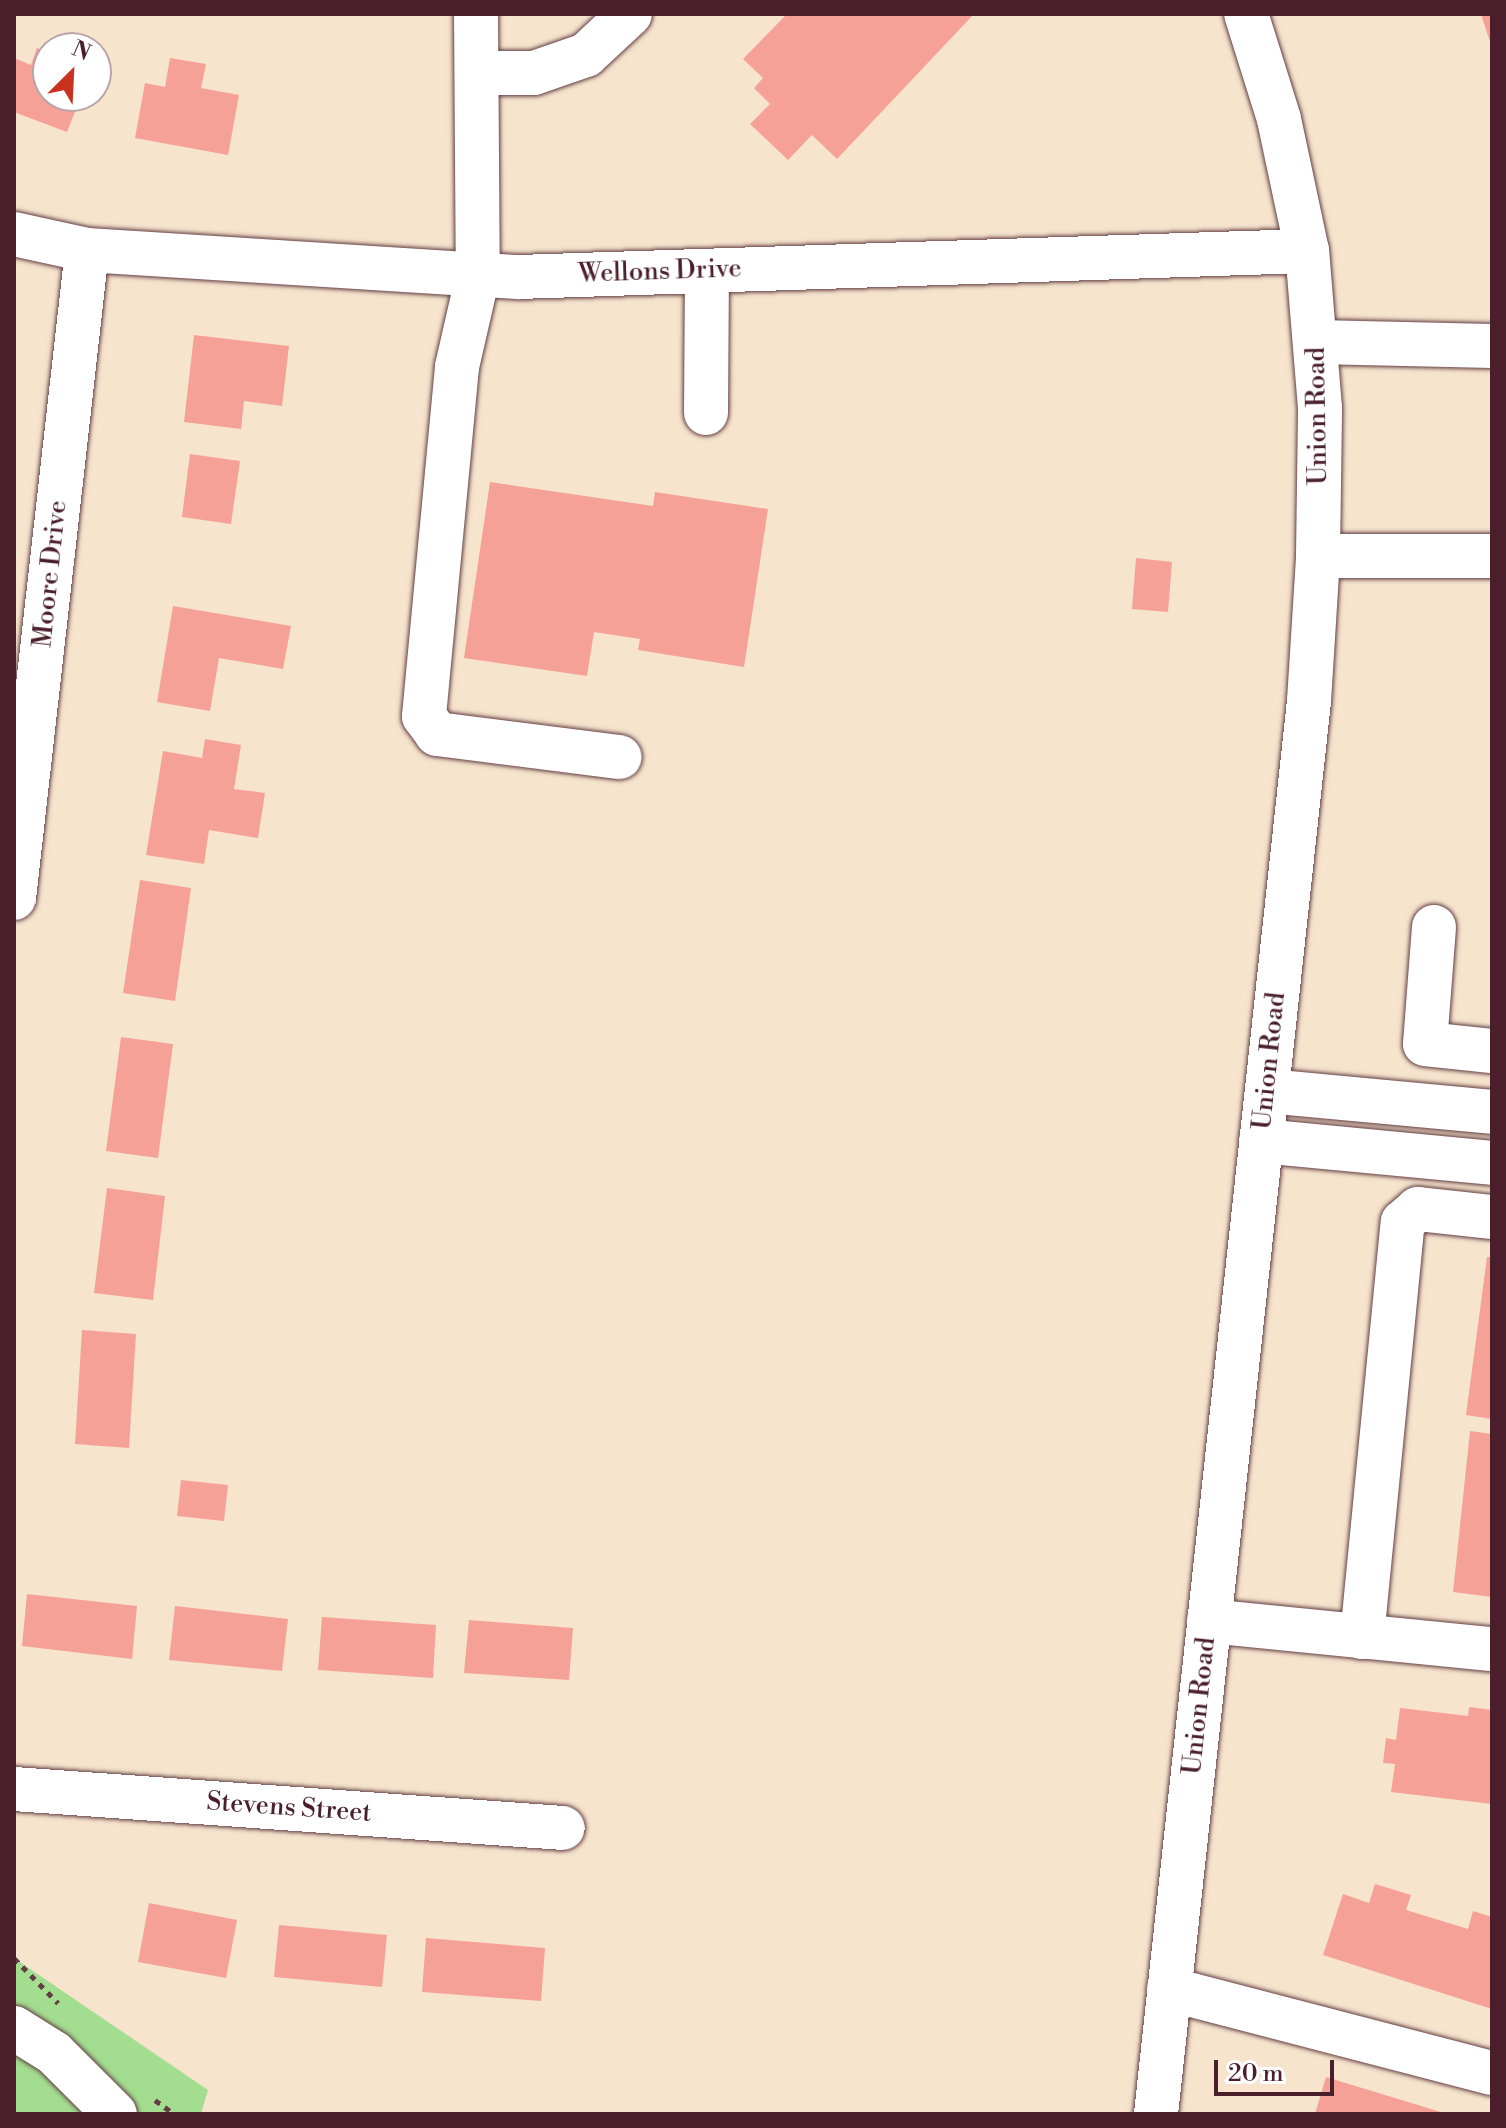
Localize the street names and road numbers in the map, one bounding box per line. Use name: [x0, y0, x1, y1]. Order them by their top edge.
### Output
street label: Wellons Drive: [578, 254, 742, 290]
street label: Union Road: [1301, 347, 1335, 485]
street label: Moore Drive: [28, 499, 74, 649]
street label: Union Road: [1247, 991, 1293, 1131]
street label: Union Road: [1177, 1636, 1223, 1776]
street label: Stevens Street: [205, 1787, 373, 1829]

